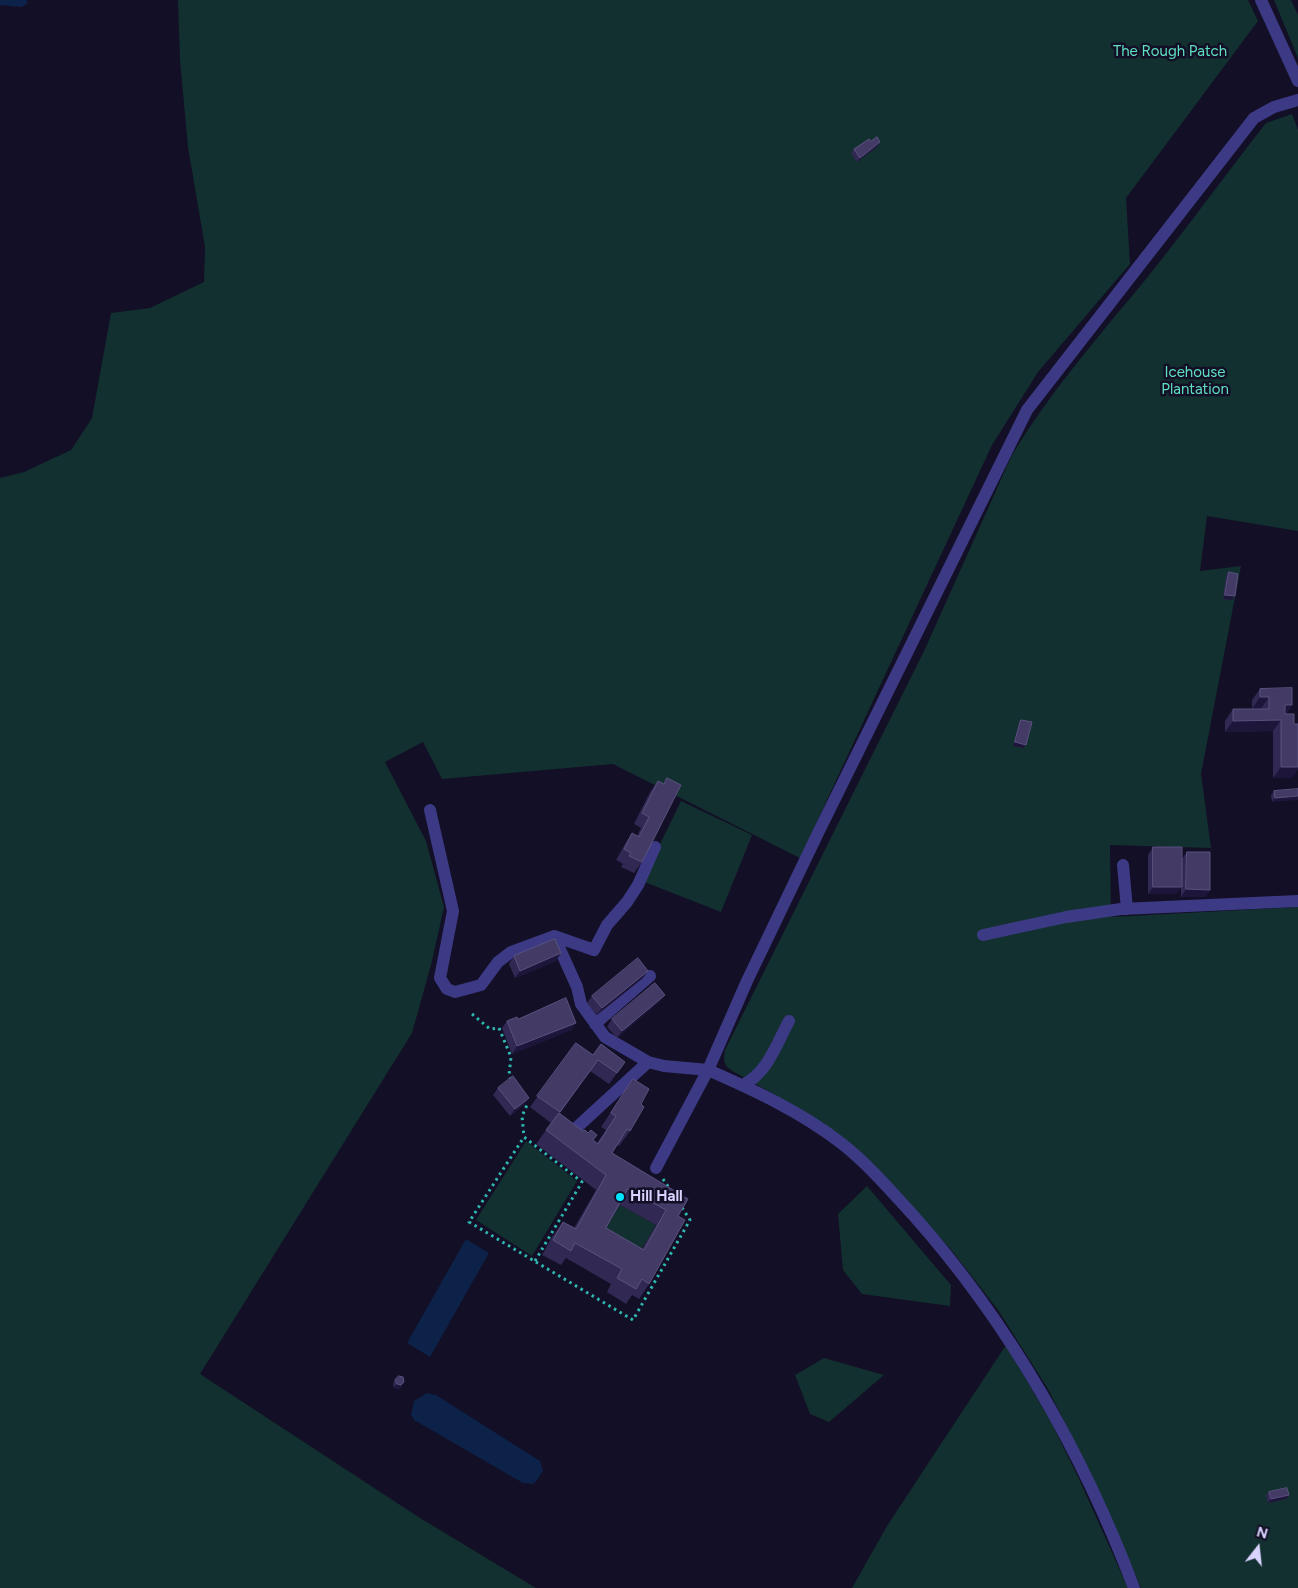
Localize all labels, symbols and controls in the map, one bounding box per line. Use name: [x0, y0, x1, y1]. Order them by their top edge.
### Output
park label: The Rough Patch: [1113, 43, 1227, 61]
park label: Icehouse Plantation: [1161, 364, 1229, 399]
place label: Hill Hall: [630, 1188, 683, 1206]
marker: Hill Hall: [614, 1191, 626, 1203]
north arrow: [1233, 1523, 1283, 1573]
text: N: [1255, 1523, 1270, 1543]

